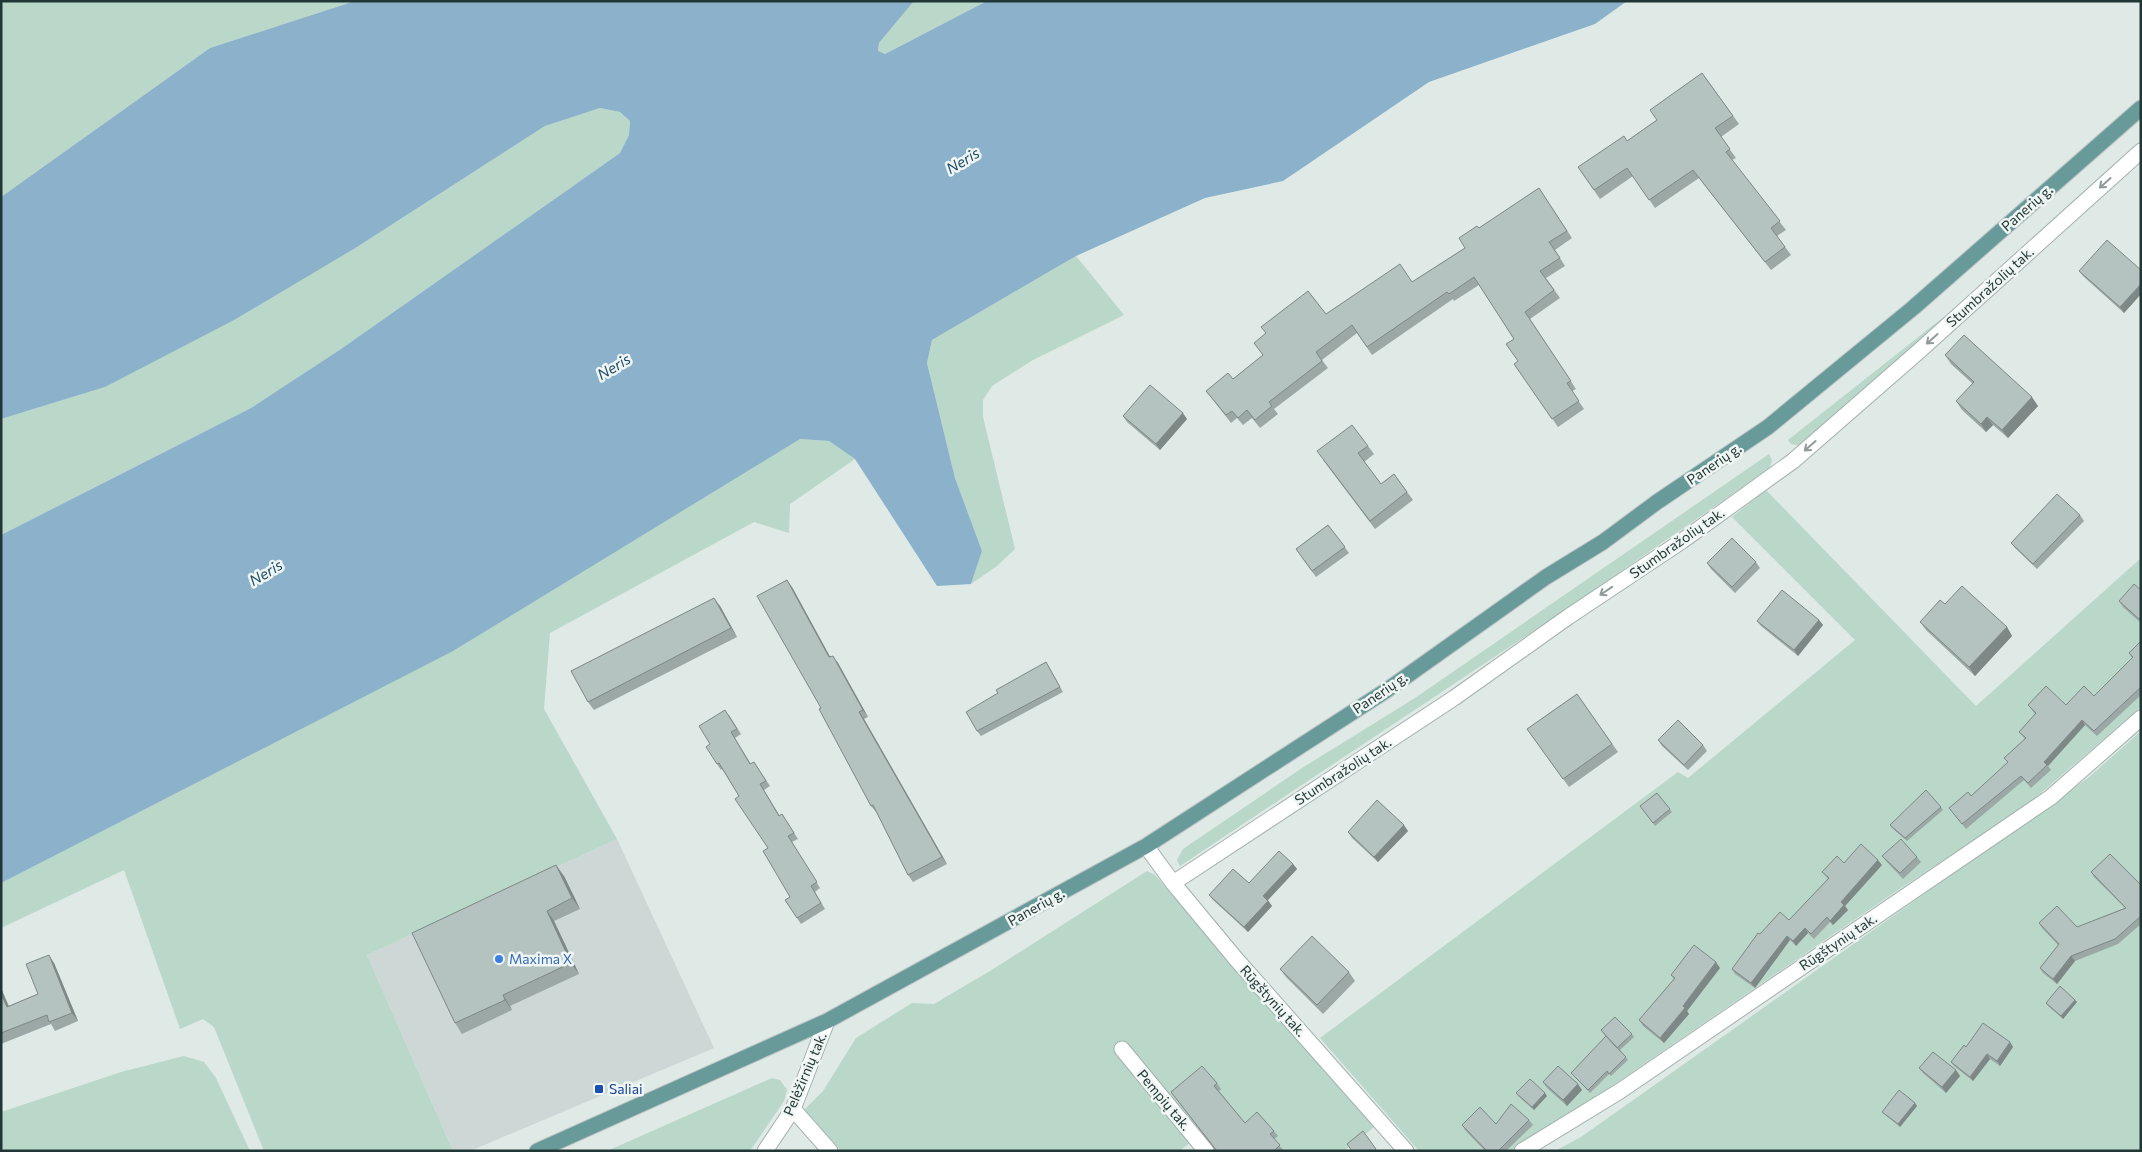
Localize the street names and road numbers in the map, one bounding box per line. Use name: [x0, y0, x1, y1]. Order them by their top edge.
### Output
street label: Panerių g.: [1998, 181, 2056, 234]
street label: Stumbražolių tak.: [1942, 243, 2037, 330]
street label: Panerių g.: [1683, 439, 1744, 488]
street label: Stumbražolių tak.: [1626, 504, 1727, 582]
street label: Panerių g.: [1349, 668, 1410, 717]
street label: Stumbražolių tak.: [1291, 733, 1394, 808]
street label: Panerių g.: [1004, 884, 1067, 929]
street label: Rūgštynių tak.: [1796, 909, 1880, 974]
street label: Rūgštynių tak.: [1237, 961, 1310, 1040]
street label: Pelėžirnių tak.: [779, 1029, 830, 1118]
street label: Pempių tak.: [1134, 1066, 1195, 1134]

